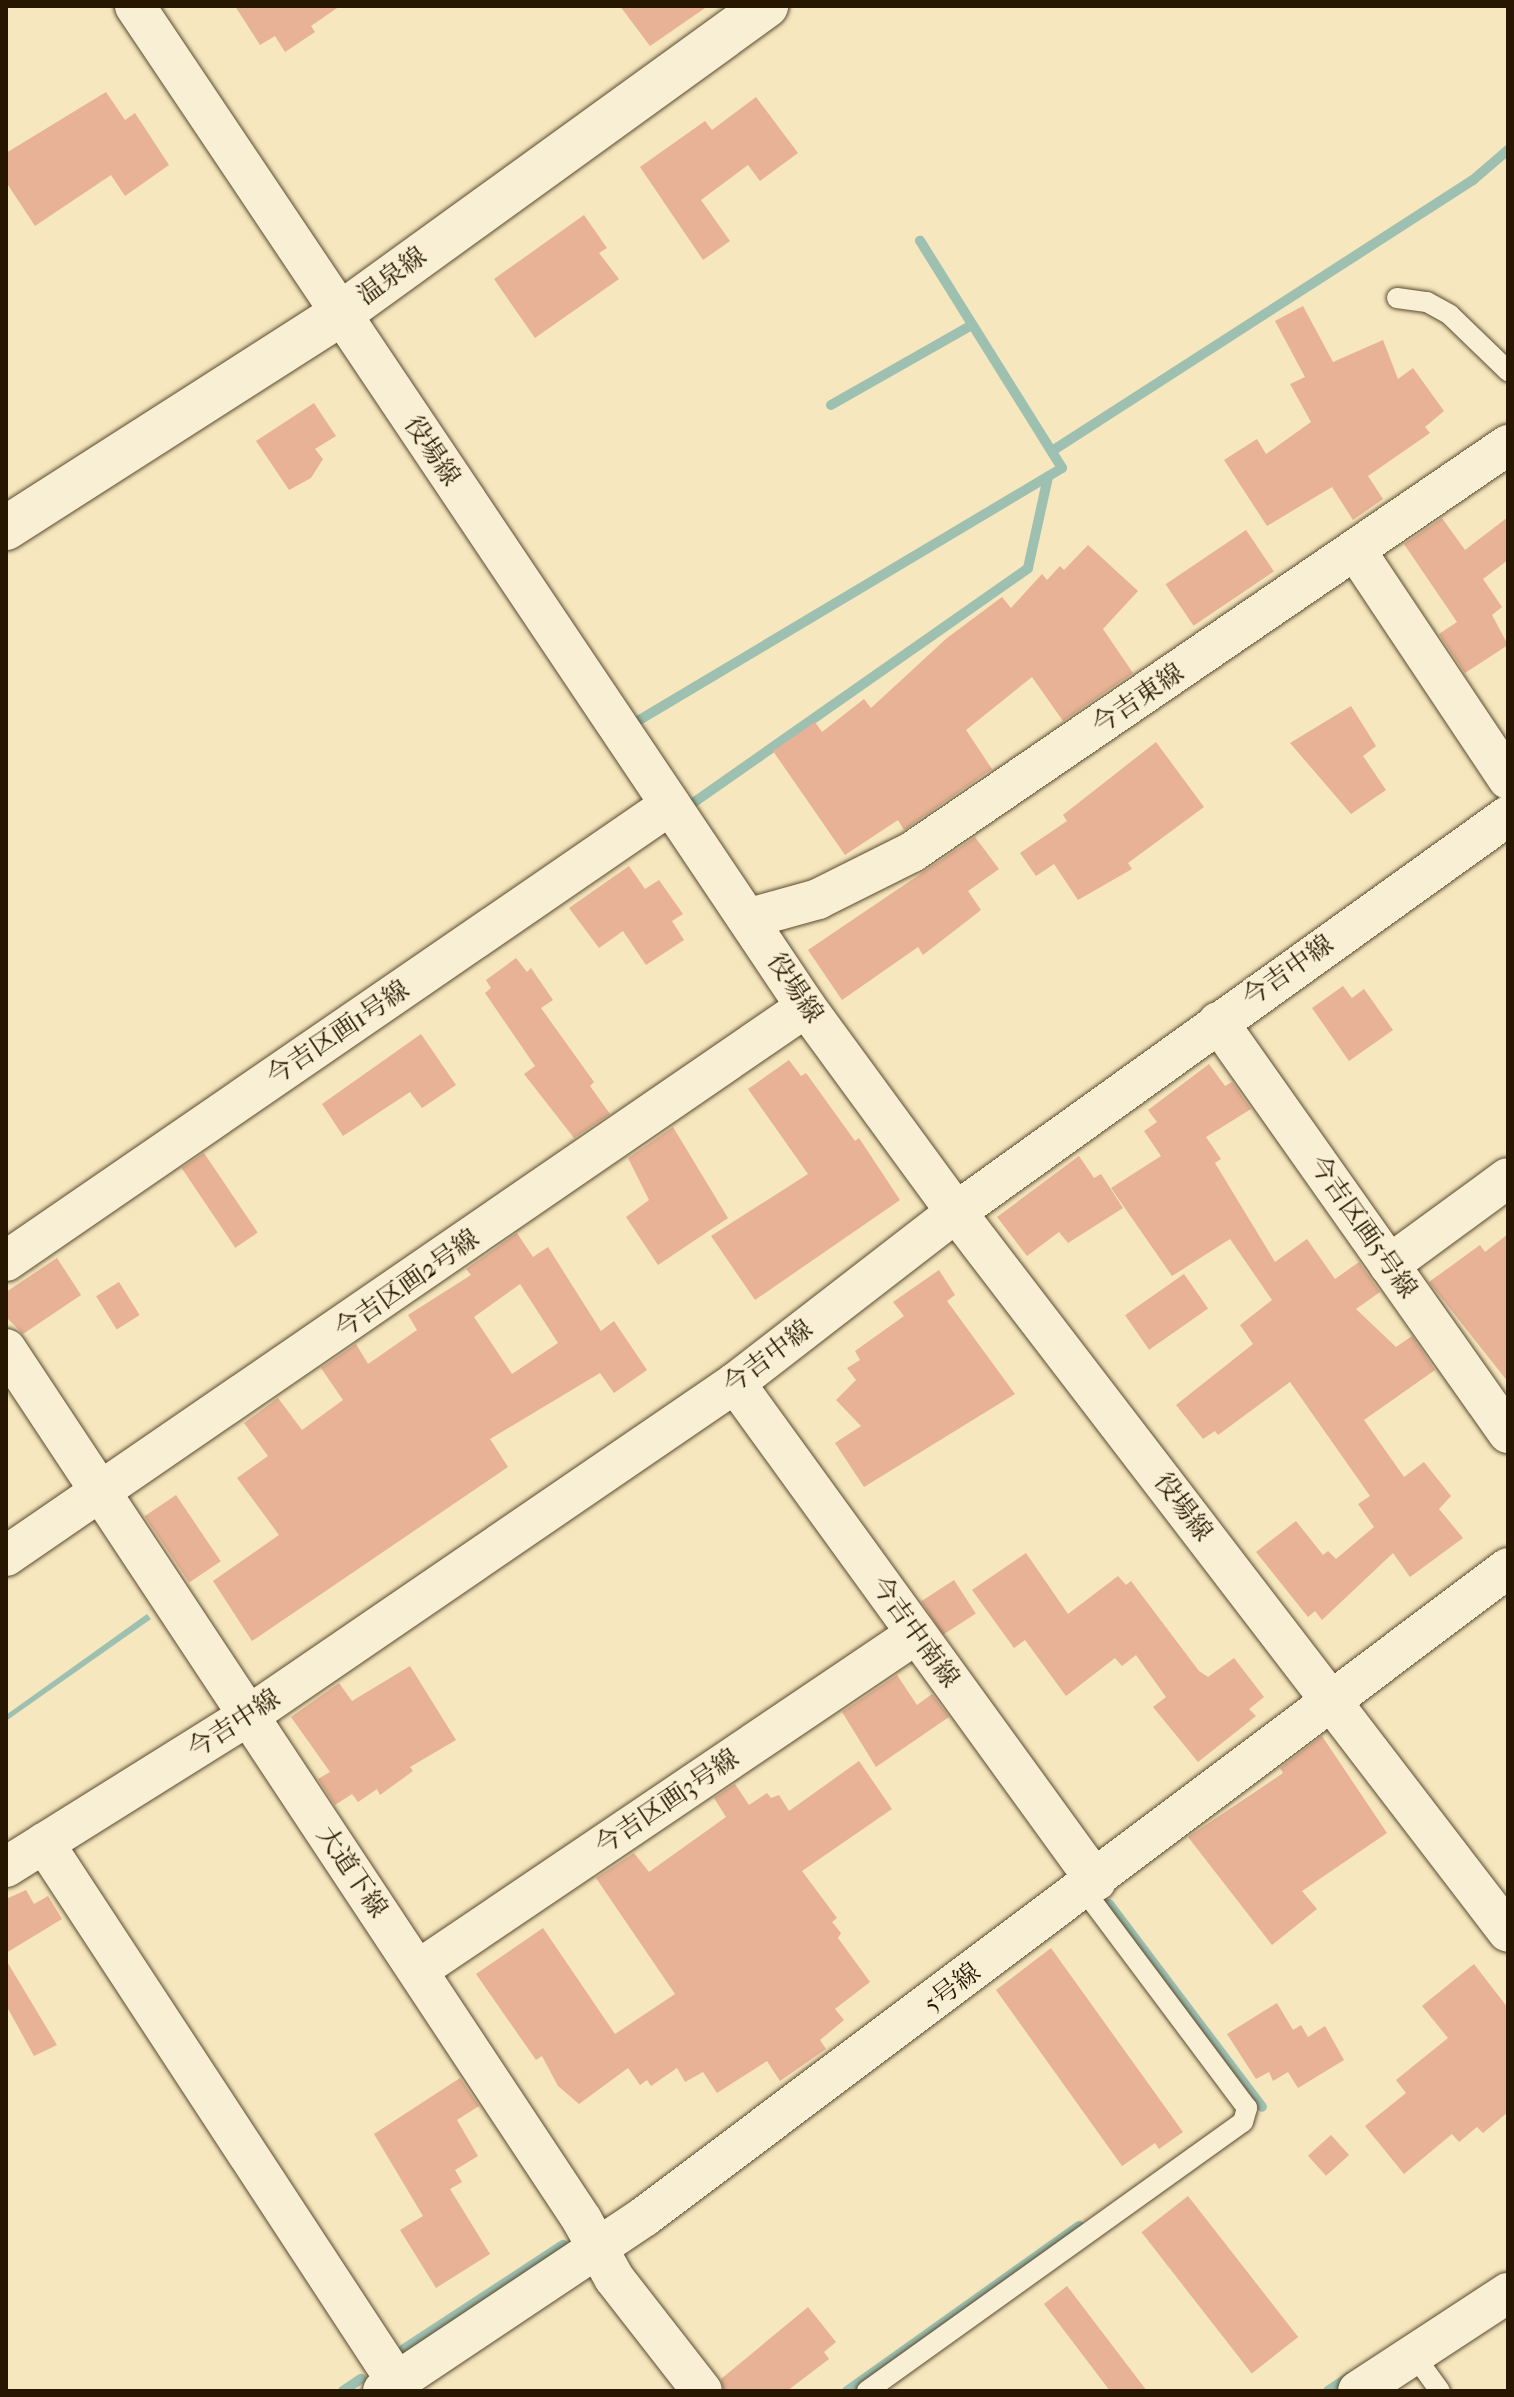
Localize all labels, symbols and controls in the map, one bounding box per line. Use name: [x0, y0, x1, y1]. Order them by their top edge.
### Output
street label: 温泉線: [351, 240, 433, 312]
street label: 役場線: [397, 410, 467, 492]
street label: 今吉東線: [1086, 657, 1190, 741]
street label: 今吉中線: [1236, 928, 1340, 1014]
street label: 役場線: [760, 947, 830, 1029]
street label: 今吉区画1号線: [261, 974, 415, 1092]
street label: 今吉区画5号線: [1302, 1150, 1424, 1304]
street label: 今吉区画2号線: [329, 1223, 485, 1345]
street label: 今吉中線: [717, 1313, 819, 1401]
street label: 役場線: [1147, 1466, 1219, 1548]
street label: 今吉中南線: [864, 1570, 966, 1694]
street label: 今吉中線: [182, 1683, 286, 1765]
street label: 今吉区画3号線: [589, 1742, 745, 1862]
street label: 大道下線: [310, 1820, 394, 1924]
street label: 5号線: [917, 1957, 987, 2019]

